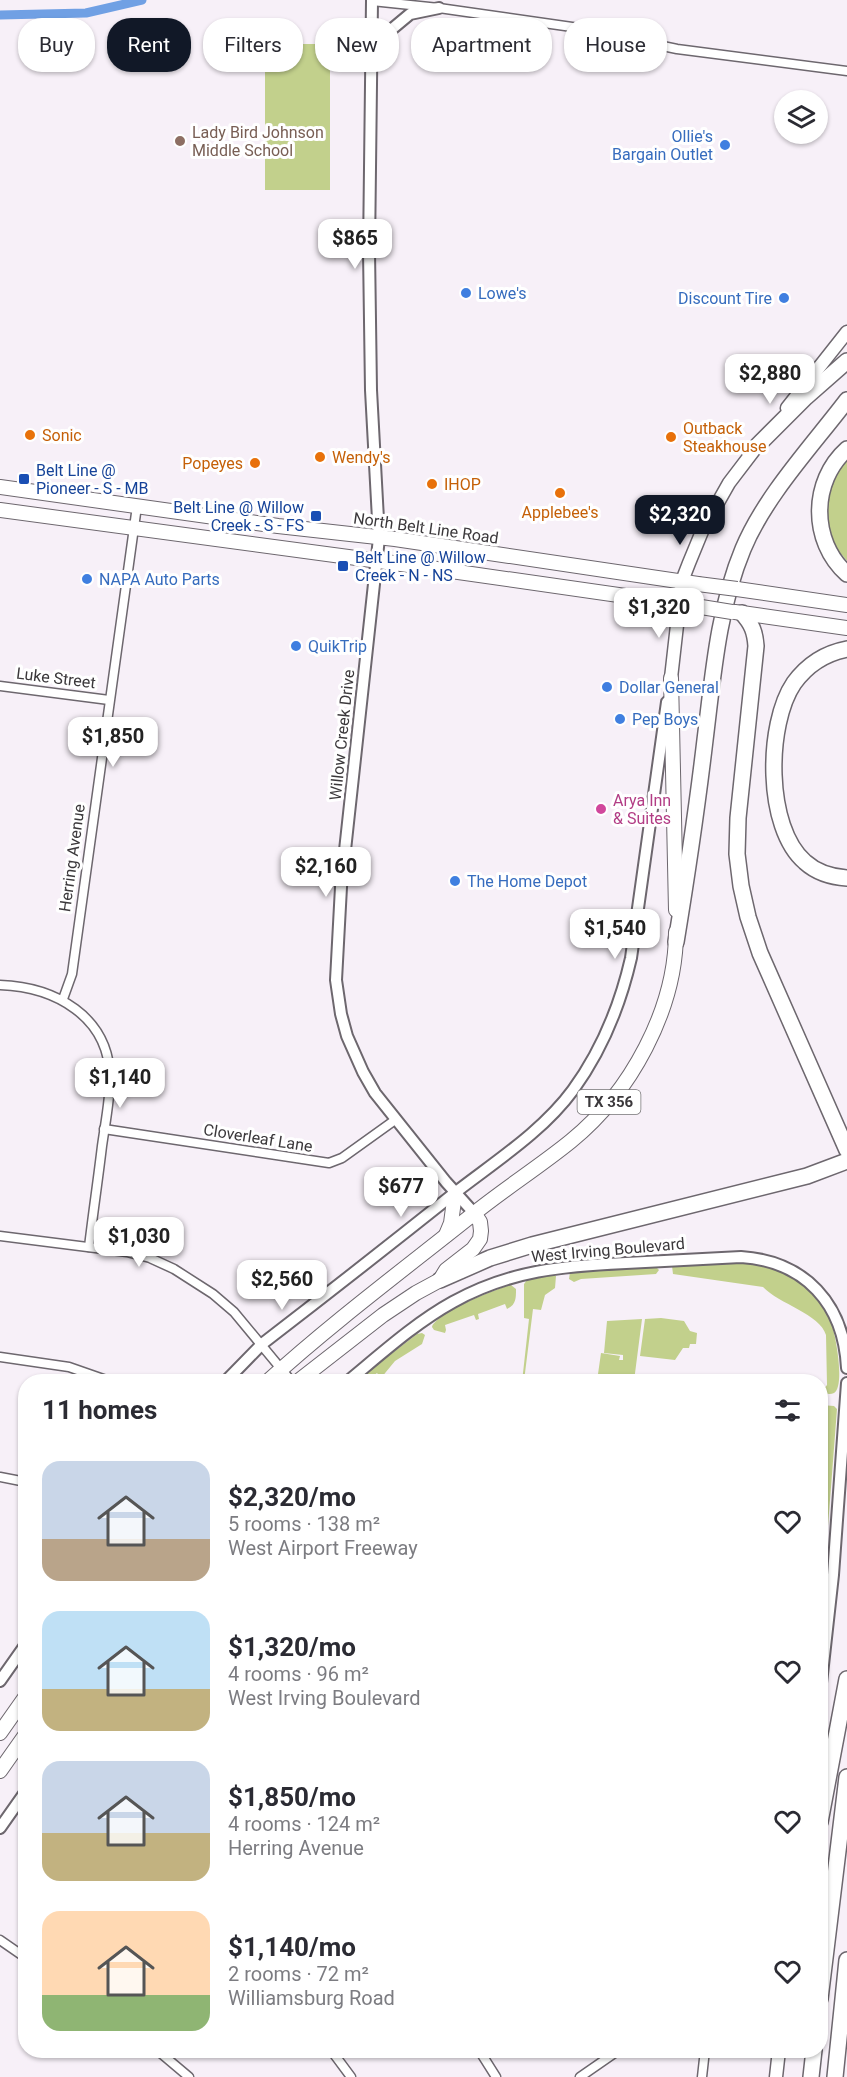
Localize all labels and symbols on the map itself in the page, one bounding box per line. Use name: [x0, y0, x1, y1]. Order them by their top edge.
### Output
place label: Lady Bird Johnson Middle School: [192, 123, 324, 160]
place label: Ollie's Bargain Outlet: [612, 127, 713, 164]
marker: Lady Bird Johnson Middle School: [173, 134, 187, 148]
marker: Ollie's Bargain Outlet: [718, 138, 732, 152]
pin: $865: [319, 219, 391, 270]
place label: Lowe's: [478, 284, 527, 303]
marker: Lowe's: [459, 286, 473, 300]
place label: Discount Tire: [678, 289, 772, 308]
marker: Discount Tire: [777, 291, 791, 305]
pin: $2,880: [721, 354, 819, 405]
place label: Outback Steakhouse: [683, 419, 767, 456]
place label: Sonic: [42, 426, 82, 445]
marker: Sonic: [23, 428, 37, 442]
marker: Outback Steakhouse: [664, 430, 678, 444]
place label: Wendy's: [332, 448, 390, 467]
marker: Wendy's: [313, 450, 327, 464]
place label: Popeyes: [182, 454, 243, 473]
marker: Popeyes: [248, 456, 262, 470]
place label: Belt Line @ Pioneer - S - MB: [36, 461, 149, 498]
marker: Belt Line @ Pioneer - S - MB: [17, 472, 31, 486]
place label: IHOP: [444, 475, 481, 494]
marker: IHOP: [425, 477, 439, 491]
marker: Applebee's: [553, 486, 567, 500]
pin: $2,320: [631, 495, 729, 546]
place label: Belt Line @ Willow Creek - S - FS: [173, 498, 304, 535]
place label: Applebee's: [521, 503, 599, 522]
street label: North Belt Line Road: [352, 508, 500, 548]
marker: Belt Line @ Willow Creek - S - FS: [309, 509, 323, 523]
place label: Belt Line @ Willow Creek - N - NS: [355, 548, 486, 585]
marker: Belt Line @ Willow Creek - N - NS: [336, 559, 350, 573]
place label: NAPA Auto Parts: [99, 570, 220, 589]
marker: NAPA Auto Parts: [80, 572, 94, 586]
pin: $1,320: [610, 588, 708, 639]
place label: QuikTrip: [308, 637, 367, 656]
marker: QuikTrip: [289, 639, 303, 653]
street label: Luke Street: [15, 664, 97, 692]
street label: Willow Creek Drive: [326, 669, 358, 801]
place label: Dollar General: [619, 678, 719, 697]
marker: Dollar General: [600, 680, 614, 694]
place label: Pep Boys: [632, 710, 698, 729]
marker: Pep Boys: [613, 712, 627, 726]
pin: $1,850: [64, 717, 162, 768]
place label: Arya Inn & Suites: [613, 791, 671, 828]
marker: Arya Inn & Suites: [594, 802, 608, 816]
street label: Herring Avenue: [55, 803, 89, 913]
pin: $2,160: [277, 847, 375, 898]
place label: The Home Depot: [467, 872, 587, 891]
marker: The Home Depot: [448, 874, 462, 888]
pin: $1,540: [566, 909, 664, 960]
pin: $1,140: [71, 1058, 169, 1109]
road number: TX 356: [578, 1090, 640, 1114]
street label: Cloverleaf Lane: [202, 1120, 314, 1156]
pin: $677: [365, 1167, 437, 1218]
pin: $1,030: [90, 1217, 188, 1268]
street label: West Irving Boulevard: [530, 1234, 686, 1266]
pin: $2,560: [233, 1260, 331, 1311]

